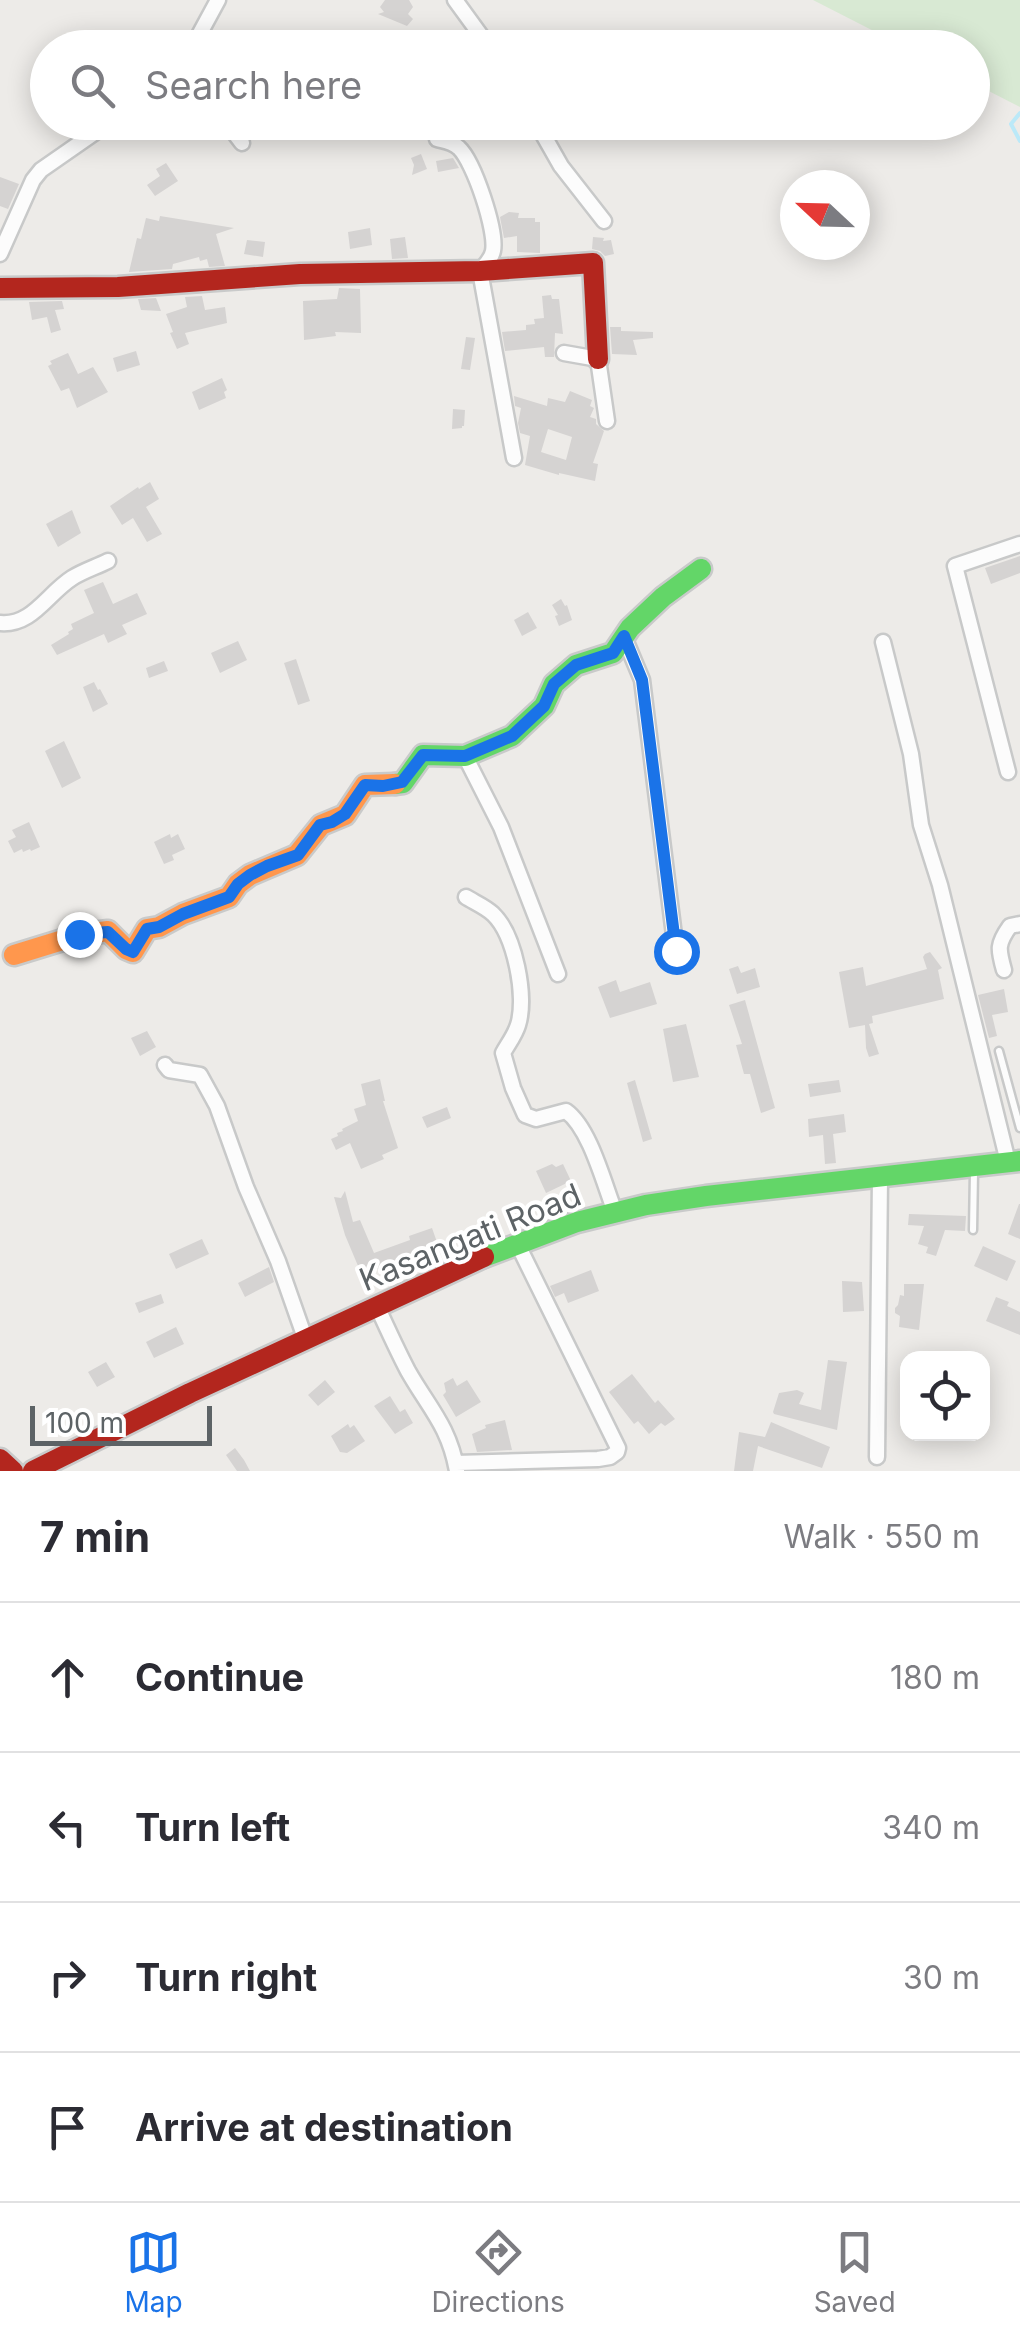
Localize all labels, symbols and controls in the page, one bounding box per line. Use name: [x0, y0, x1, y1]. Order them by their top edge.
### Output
search box: [30, 30, 990, 140]
icon: search: [65, 58, 120, 113]
text: Search here: [145, 62, 362, 108]
north arrow: [780, 170, 870, 260]
route end: [57, 912, 103, 958]
route start: [654, 929, 700, 975]
street label: Kasangati Road: [354, 1175, 586, 1299]
map controls: [900, 1351, 990, 1441]
button: locate: [900, 1351, 990, 1441]
scale bar: [30, 1401, 212, 1446]
text: 100 m: [45, 1406, 124, 1440]
text: 7 min: [40, 1511, 150, 1562]
text: Walk · 550 m: [783, 1517, 980, 1556]
icon: ahead: [40, 1650, 95, 1705]
text: Continue: [135, 1654, 304, 1700]
text: 180 m: [890, 1658, 980, 1697]
icon: left: [40, 1800, 95, 1855]
text: Turn left: [135, 1804, 290, 1850]
text: 340 m: [882, 1808, 980, 1847]
icon: right: [40, 1950, 95, 2005]
text: Turn right: [135, 1954, 317, 2000]
text: 30 m: [903, 1958, 980, 1997]
icon: arrive: [40, 2100, 95, 2155]
text: Arrive at destination: [135, 2104, 513, 2150]
tab: Map: [124, 2225, 183, 2319]
tab: Directions: [431, 2225, 565, 2319]
tab: Saved: [814, 2225, 896, 2319]

